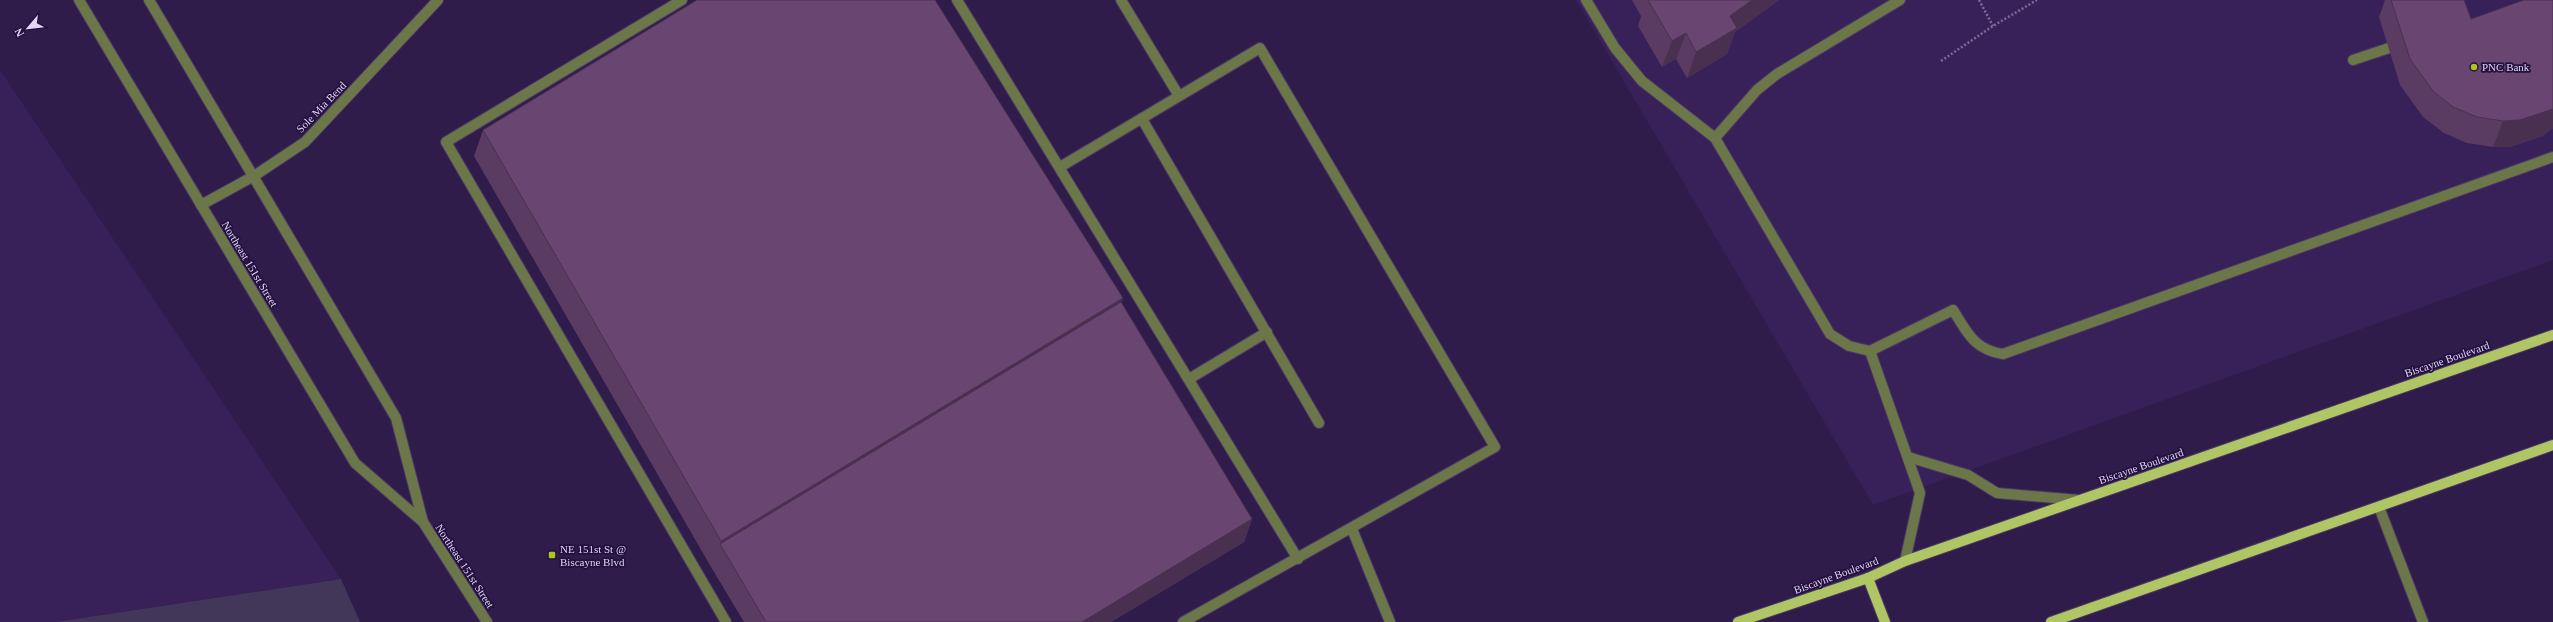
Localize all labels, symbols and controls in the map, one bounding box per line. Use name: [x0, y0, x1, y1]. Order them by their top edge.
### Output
north arrow: [8, 8, 48, 48]
text: N: [12, 26, 26, 39]
place label: PNC Bank: [2482, 61, 2530, 73]
marker: PNC Bank: [2469, 62, 2479, 72]
street label: Sole Mia Bend: [294, 79, 349, 135]
street label: Northeast 151st Street: [220, 219, 280, 309]
street label: Biscayne Boulevard: [2403, 339, 2491, 379]
street label: Biscayne Boulevard: [2097, 446, 2185, 486]
street label: Northeast 151st Street: [433, 522, 497, 610]
place label: NE 151st St @ Biscayne Blvd: [560, 543, 626, 568]
marker: NE 151st St @ Biscayne Blvd: [547, 550, 557, 560]
street label: Biscayne Boulevard: [1792, 554, 1880, 596]

